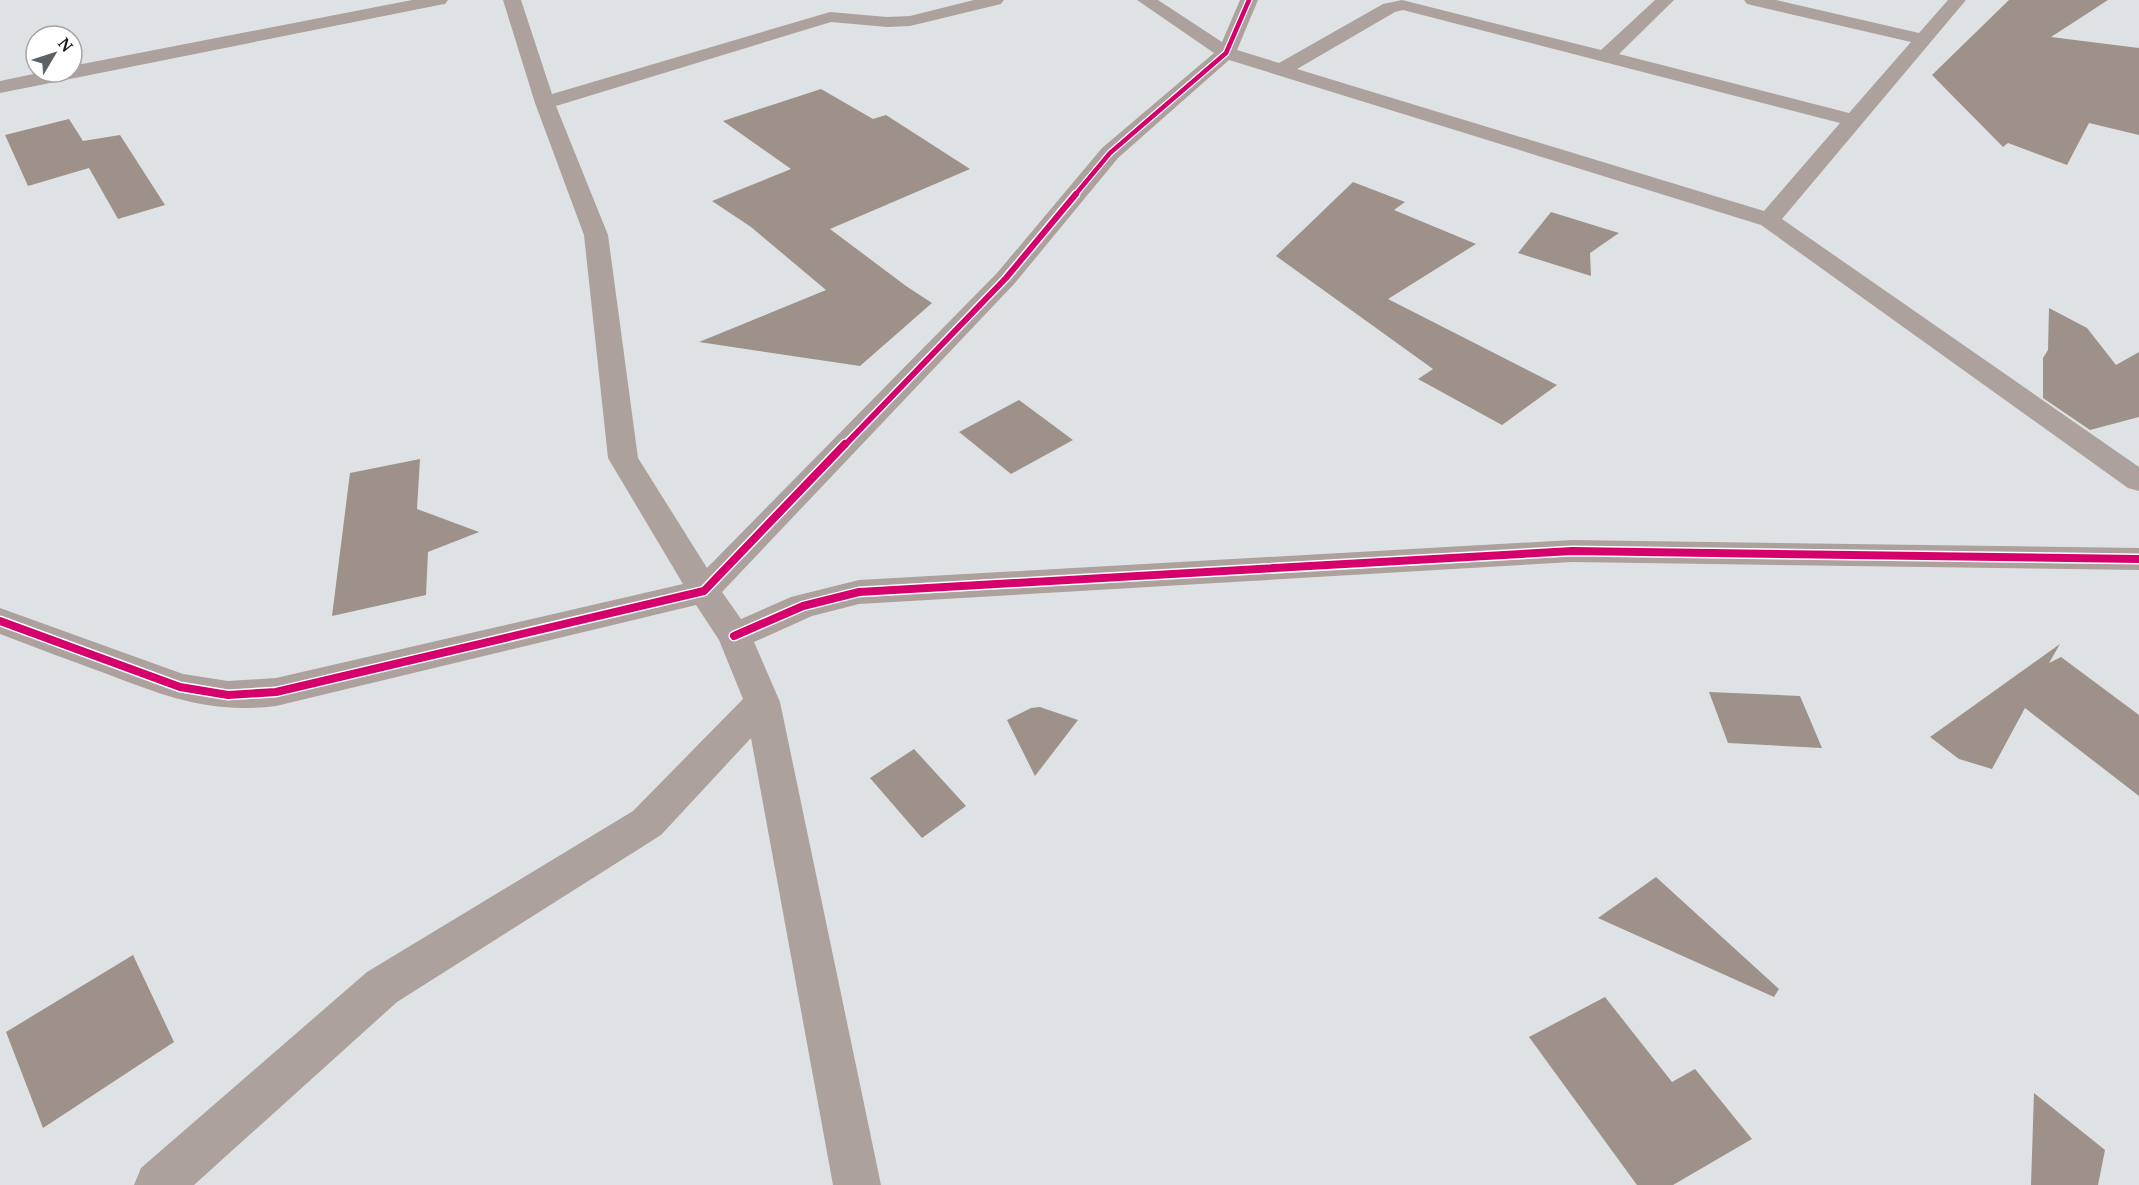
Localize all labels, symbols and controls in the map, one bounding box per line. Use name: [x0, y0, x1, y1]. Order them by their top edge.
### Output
north arrow: [24, 24, 84, 84]
text: N: [53, 33, 78, 57]

